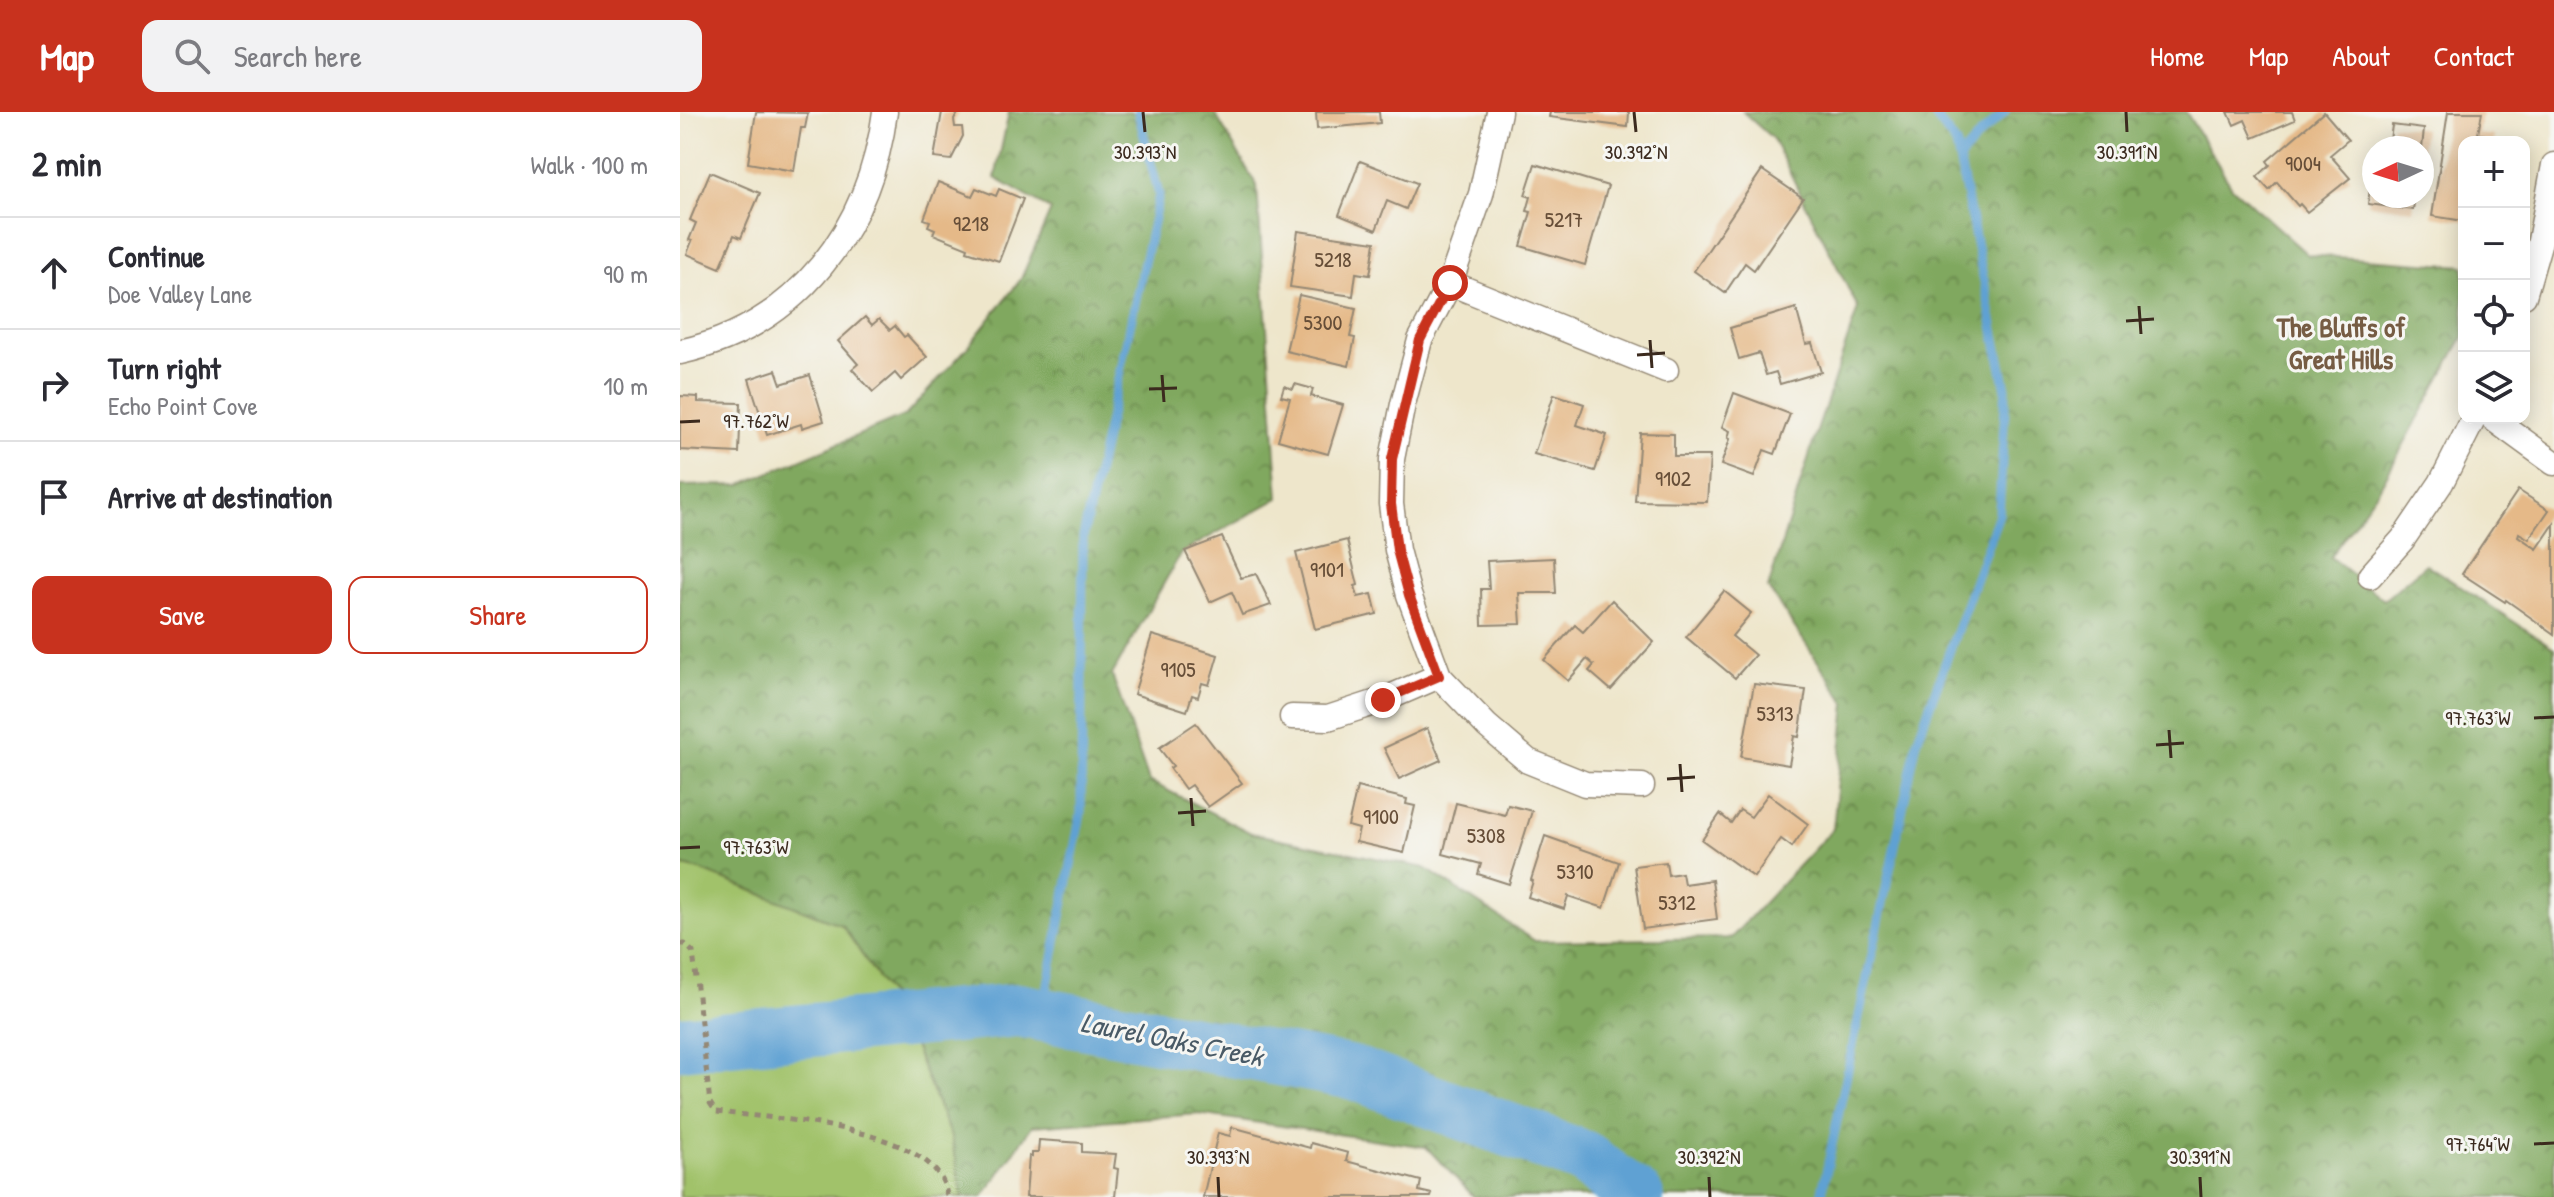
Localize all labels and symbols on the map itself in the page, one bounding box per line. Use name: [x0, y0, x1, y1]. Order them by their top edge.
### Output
north arrow: [2362, 136, 2434, 208]
text: 30.393°N: [1114, 138, 1176, 165]
text: 30.392°N: [1604, 138, 1668, 165]
text: 30.391°N: [2096, 138, 2158, 165]
house number: 9004: [2285, 148, 2321, 178]
house number: 5217: [1545, 204, 1583, 234]
house number: 9218: [953, 208, 989, 238]
house number: 5218: [1314, 244, 1352, 274]
route start: [1432, 265, 1468, 301]
house number: 5300: [1304, 307, 1343, 337]
district label: The Bluffs of Great Hills: [2276, 308, 2406, 378]
text: 97.762°W: [723, 407, 790, 434]
house number: 9102: [1655, 463, 1692, 493]
house number: 9101: [1310, 554, 1344, 584]
house number: 9105: [1160, 654, 1196, 684]
route end: [1365, 682, 1401, 718]
house number: 5313: [1756, 698, 1794, 728]
text: 97.763°W: [2445, 704, 2511, 731]
house number: 9100: [1363, 801, 1399, 831]
house number: 5308: [1467, 820, 1505, 850]
text: 97.763°W: [723, 833, 789, 860]
house number: 5310: [1556, 856, 1594, 886]
house number: 5312: [1658, 887, 1696, 917]
water label: Laurel Oaks Creek: [1078, 1003, 1268, 1076]
text: 97.764°W: [2446, 1130, 2511, 1157]
text: 30.393°N: [1187, 1143, 1249, 1170]
text: 30.392°N: [1677, 1143, 1741, 1170]
text: 30.391°N: [2169, 1143, 2231, 1170]

